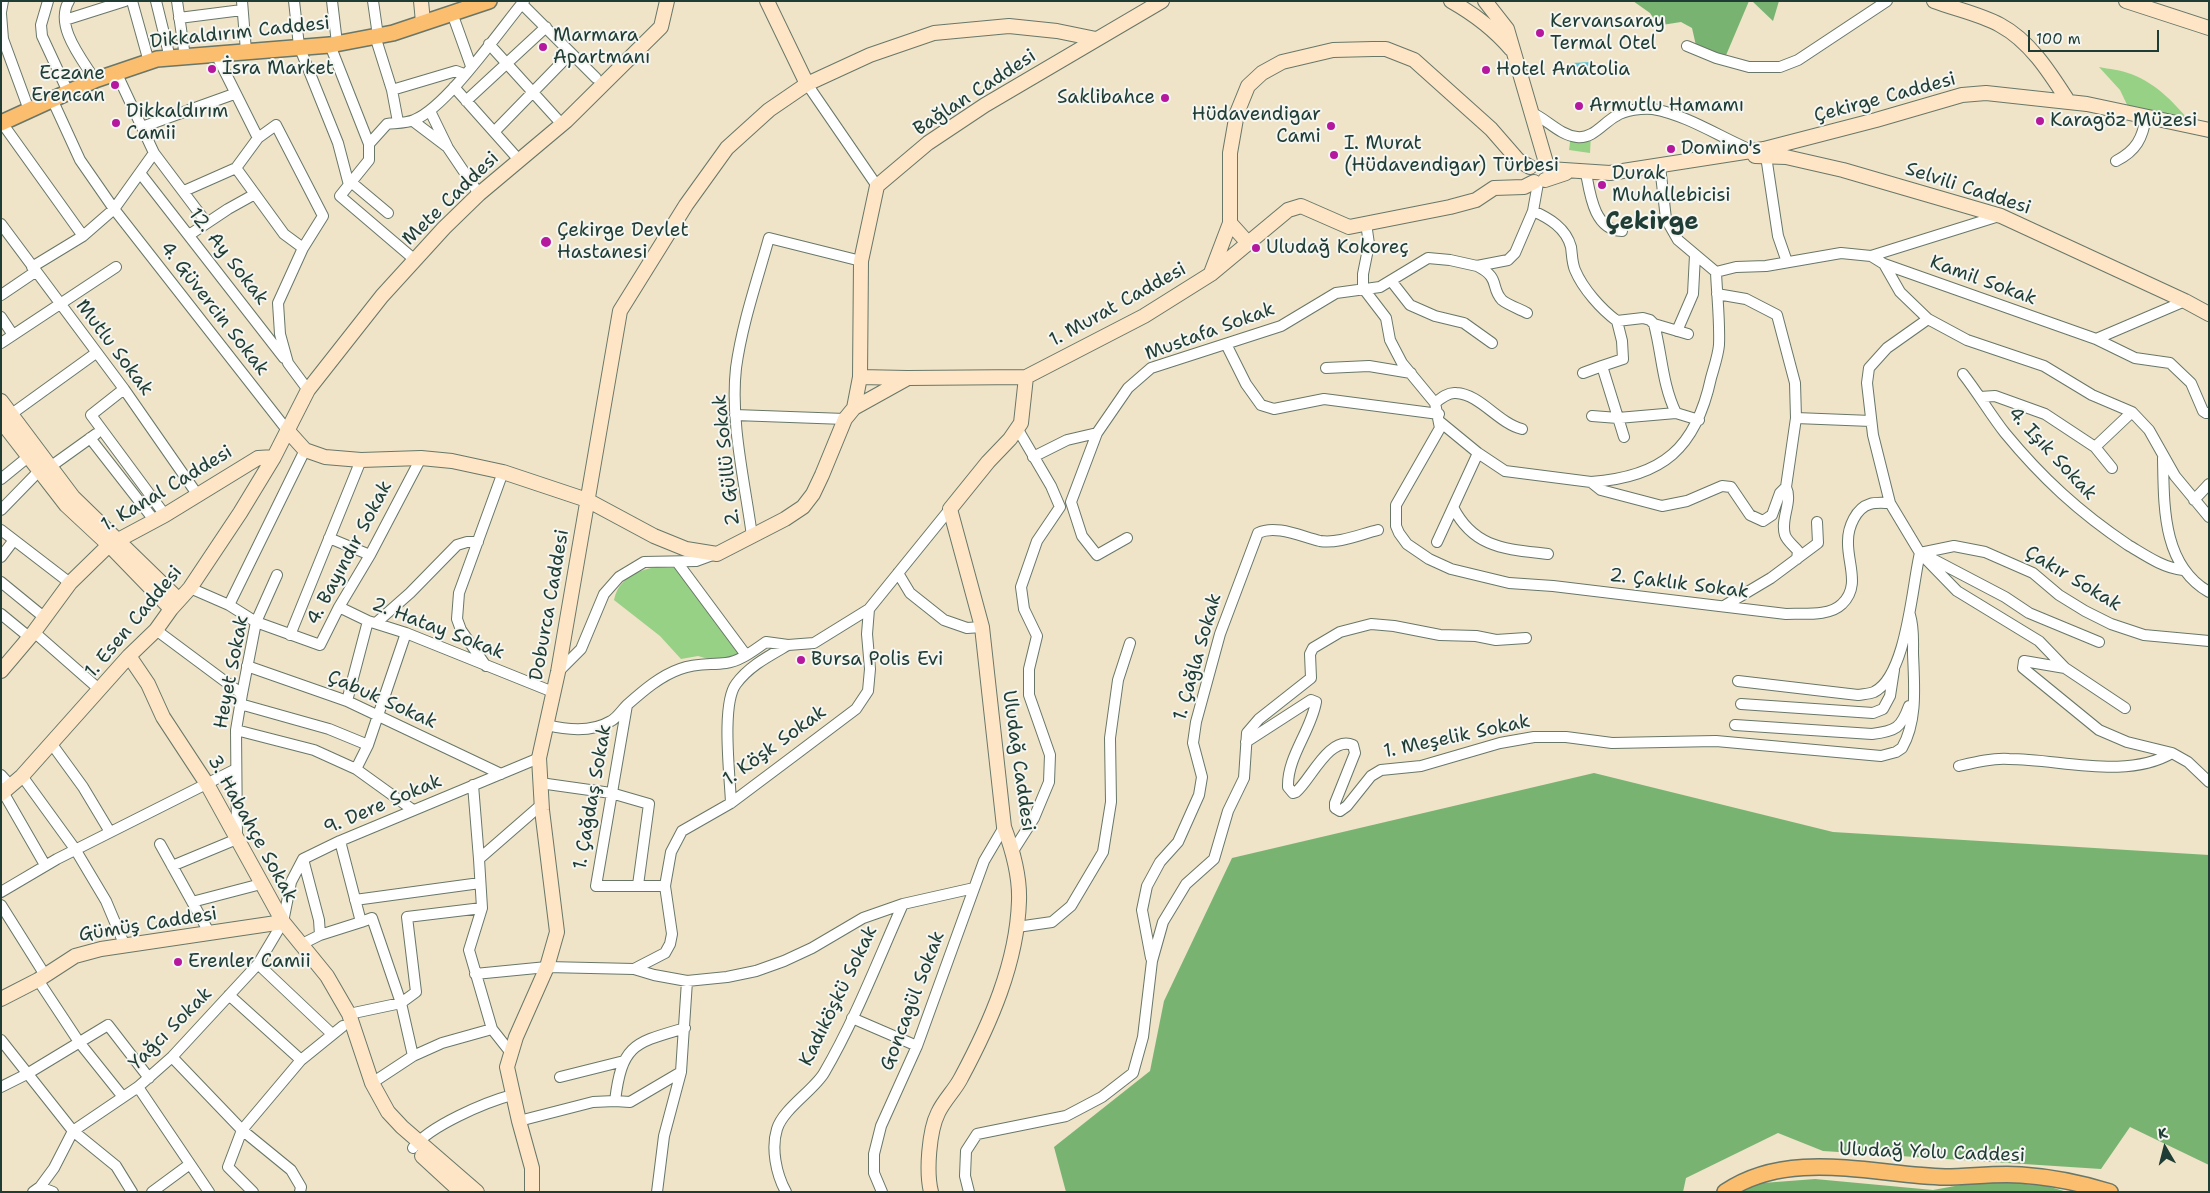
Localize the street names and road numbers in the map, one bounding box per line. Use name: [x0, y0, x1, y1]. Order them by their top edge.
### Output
street label: Dikkaldırım Caddesi: [149, 12, 331, 54]
street label: Bağlan Caddesi: [909, 45, 1041, 141]
street label: Çekirge Caddesi: [1812, 68, 1958, 128]
street label: Mete Caddesi: [398, 147, 504, 251]
street label: Selvili Caddesi: [1902, 158, 2034, 220]
street label: 12. Ay Sokak: [183, 204, 273, 310]
street label: 4. Güvercin Sokak: [155, 237, 273, 381]
street label: Kamil Sokak: [1926, 251, 2040, 311]
street label: 1. Murat Caddesi: [1046, 258, 1190, 352]
street label: Mutlu Sokak: [70, 295, 158, 401]
street label: Mustafa Sokak: [1142, 298, 1278, 366]
street label: 2. Güllü Sokak: [709, 393, 745, 527]
street label: 4. Işık Sokak: [2003, 403, 2101, 505]
street label: 1. Kanal Caddesi: [97, 441, 237, 537]
street label: 4. Bayındır Sokak: [302, 477, 398, 629]
street label: Doburca Caddesi: [525, 528, 575, 682]
street label: Çakır Sokak: [2020, 541, 2126, 617]
street label: 1. Esen Caddesi: [81, 561, 187, 683]
street label: 2. Çaklık Sokak: [1608, 564, 1750, 604]
street label: 1. Çağla Sokak: [1169, 591, 1227, 723]
street label: 2. Hatay Sokak: [368, 593, 508, 665]
street label: Heyet Sokak: [210, 613, 254, 731]
street label: Çabuk Sokak: [324, 666, 440, 734]
street label: Uludağ Caddesi: [997, 689, 1039, 833]
street label: 1. Köşk Sokak: [719, 701, 831, 791]
street label: 1. Meşelik Sokak: [1382, 710, 1532, 764]
street label: 1. Çağdaş Sokak: [569, 723, 617, 871]
street label: 3. Habahçe Sokak: [202, 751, 302, 907]
street label: 9. Dere Sokak: [320, 770, 446, 840]
street label: Gümüş Caddesi: [77, 903, 219, 947]
street label: Kadıköşkü Sokak: [795, 922, 883, 1070]
street label: Goncagül Sokak: [876, 928, 950, 1074]
street label: Yağcı Sokak: [125, 983, 217, 1075]
street label: Uludağ Yolu Caddesi: [1839, 1138, 2025, 1168]

